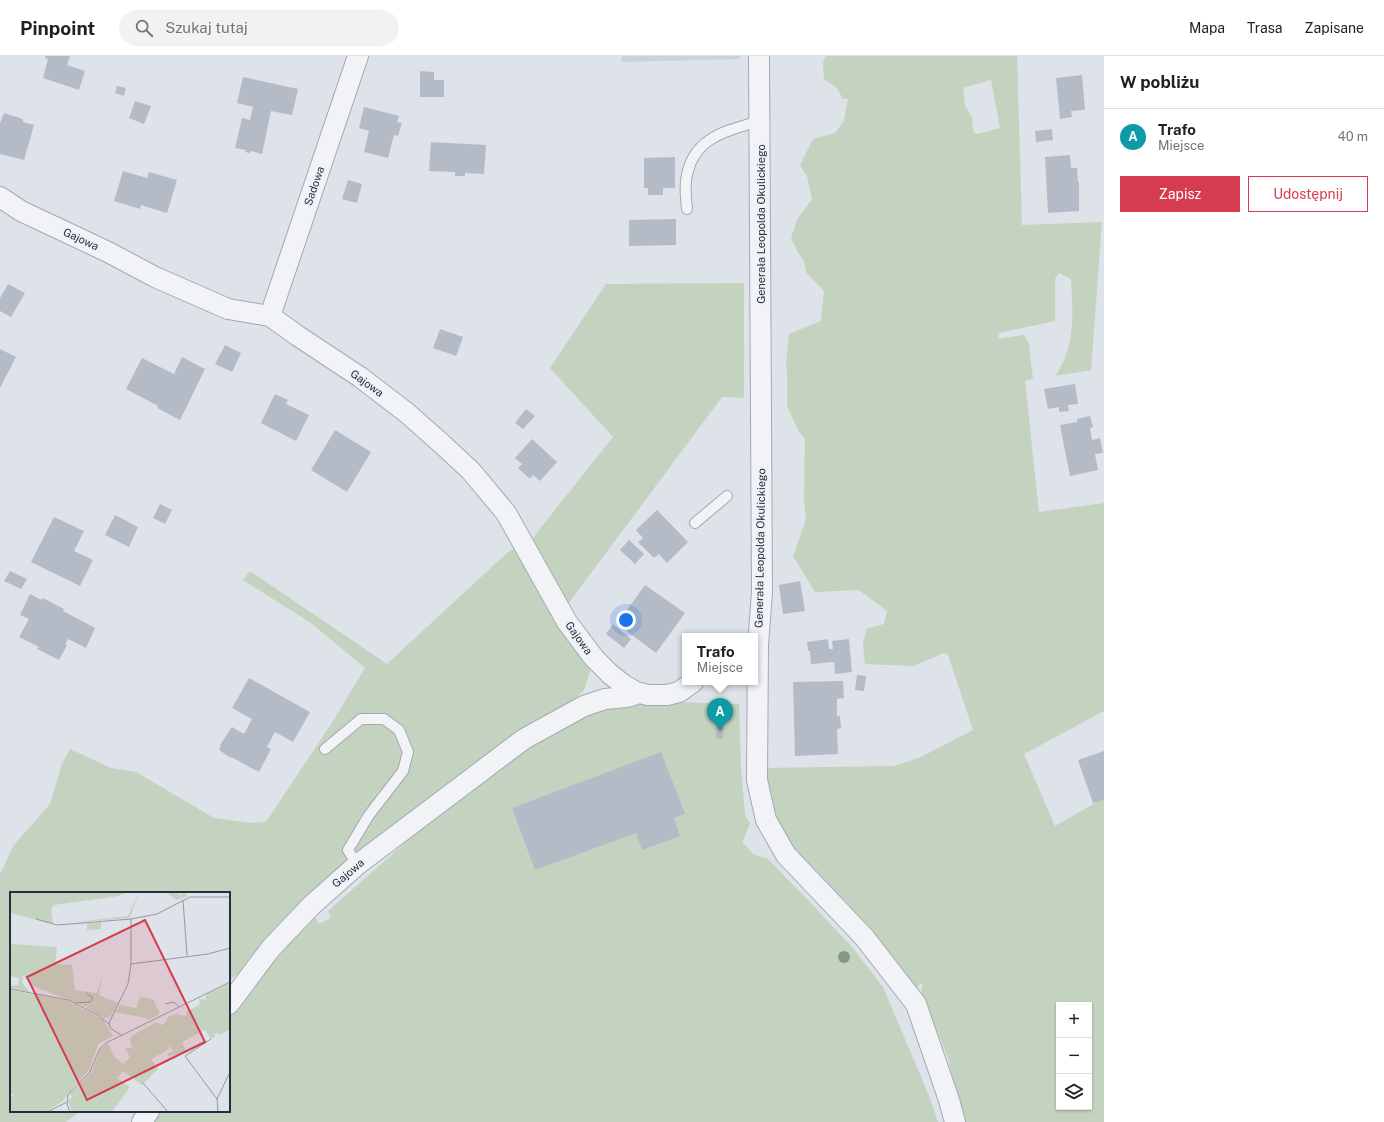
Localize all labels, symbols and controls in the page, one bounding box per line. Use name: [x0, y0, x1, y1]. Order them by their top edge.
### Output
search box: [119, 10, 399, 46]
text: Pinpoint: [20, 17, 95, 39]
icon: search: [133, 17, 155, 39]
text: Szukaj tutaj: [165, 19, 248, 36]
text: Mapa: [1189, 20, 1225, 36]
text: Trasa: [1247, 20, 1283, 36]
text: Zapisane: [1305, 20, 1364, 36]
text: W pobliżu: [1120, 72, 1199, 92]
text: Trafo: [1158, 121, 1196, 138]
text: A: [1128, 129, 1138, 144]
text: 40 m: [1337, 129, 1368, 144]
text: Miejsce: [1158, 138, 1204, 153]
street label: Generała Leopolda Okulickiego: [755, 144, 767, 304]
street label: Sadowa: [302, 165, 326, 207]
button: Zapisz: [1120, 176, 1240, 212]
button: Udostępnij: [1248, 176, 1368, 212]
street label: Gajowa: [61, 226, 101, 252]
street label: Gajowa: [348, 367, 386, 399]
street label: Generała Leopolda Okulickiego: [753, 468, 767, 628]
your location: [616, 610, 636, 630]
street label: Gajowa: [563, 619, 595, 657]
popup: [682, 633, 758, 685]
text: Trafo: [697, 643, 735, 660]
text: Miejsce: [697, 660, 743, 675]
pin: A: [707, 698, 733, 731]
street label: Gajowa: [330, 856, 366, 890]
inset map: [10, 892, 230, 1112]
map controls: [1056, 1002, 1092, 1110]
button: +: [1056, 1002, 1092, 1038]
button: −: [1056, 1038, 1092, 1074]
button: layers: [1056, 1074, 1092, 1110]

